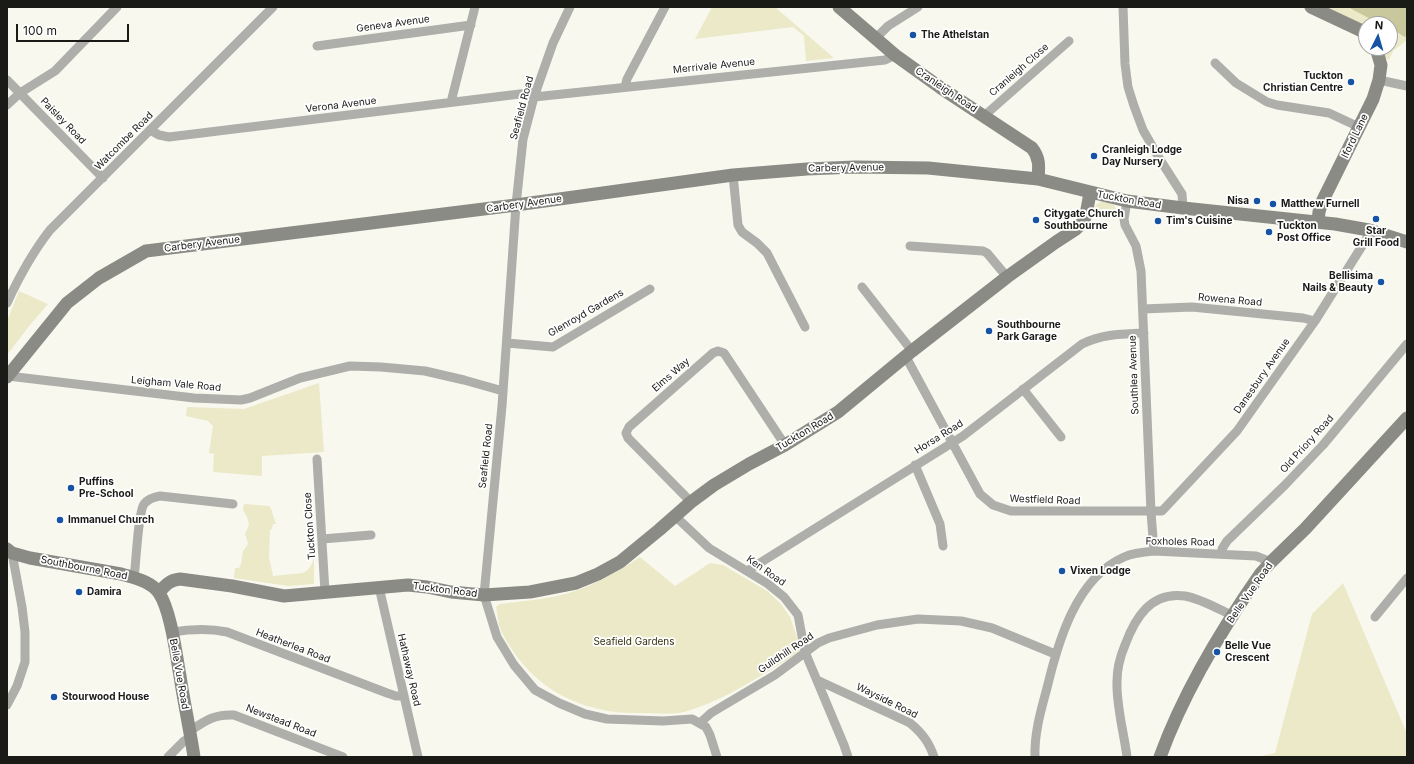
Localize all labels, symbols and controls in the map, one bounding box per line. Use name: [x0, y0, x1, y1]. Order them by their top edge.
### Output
street label: Geneva Avenue: [356, 13, 430, 35]
scale bar: [18, 16, 131, 42]
north arrow: [1358, 16, 1398, 56]
text: N: [1374, 18, 1384, 32]
text: 100 m: [23, 23, 57, 38]
place label: The Athelstan: [921, 29, 989, 41]
marker: The Athelstan: [908, 30, 918, 40]
street label: Cranleigh Close: [987, 41, 1051, 99]
street label: Merrivale Avenue: [672, 56, 756, 76]
street label: Cranleigh Road: [913, 65, 979, 115]
place label: Tuckton Christian Centre: [1263, 70, 1343, 94]
street label: Seafield Road: [508, 75, 536, 141]
marker: Tuckton Christian Centre: [1346, 77, 1356, 87]
street label: Paisley Road: [38, 95, 88, 147]
street label: Verona Avenue: [305, 95, 377, 115]
street label: Watcombe Road: [92, 109, 156, 173]
street label: Iford Lane: [1339, 112, 1371, 160]
place label: Cranleigh Lodge Day Nursery: [1102, 144, 1182, 168]
marker: Cranleigh Lodge Day Nursery: [1089, 151, 1099, 161]
street label: Carbery Avenue: [808, 161, 884, 175]
street label: Tuckton Road: [1096, 188, 1162, 212]
street label: Carbery Avenue: [485, 193, 563, 215]
place label: Nisa: [1227, 195, 1249, 207]
marker: Nisa: [1252, 196, 1262, 206]
place label: Matthew Furnell: [1281, 198, 1360, 210]
marker: Matthew Furnell: [1268, 199, 1278, 209]
place label: Citygate Church Southbourne: [1044, 208, 1124, 232]
marker: Star Grill Food: [1371, 214, 1381, 224]
marker: Citygate Church Southbourne: [1031, 215, 1041, 225]
place label: Tim's Cuisine: [1166, 215, 1232, 227]
marker: Tim's Cuisine: [1153, 216, 1163, 226]
place label: Tuckton Post Office: [1277, 220, 1331, 244]
place label: Star Grill Food: [1353, 225, 1399, 248]
marker: Tuckton Post Office: [1264, 227, 1274, 237]
street label: Carbery Avenue: [163, 233, 241, 255]
place label: Bellisima Nails & Beauty: [1302, 270, 1373, 294]
marker: Bellisima Nails & Beauty: [1376, 277, 1386, 287]
street label: Glenroyd Gardens: [546, 287, 626, 339]
street label: Rowena Road: [1197, 291, 1263, 309]
place label: Southbourne Park Garage: [997, 319, 1061, 342]
marker: Southbourne Park Garage: [984, 326, 994, 336]
street label: Southlea Avenue: [1127, 335, 1141, 415]
street label: Danesbury Avenue: [1231, 336, 1293, 416]
street label: Elms Way: [650, 355, 692, 395]
street label: Leigham Vale Road: [130, 374, 222, 394]
street label: Tuckton Road: [774, 410, 836, 454]
street label: Old Priory Road: [1278, 412, 1336, 476]
street label: Horsa Road: [912, 417, 966, 457]
street label: Seafield Road: [477, 423, 495, 489]
place label: Puffins Pre-School: [79, 476, 134, 500]
marker: Puffins Pre-School: [66, 483, 76, 493]
street label: Tuckton Close: [302, 492, 318, 560]
street label: Westfield Road: [1009, 493, 1081, 507]
place label: Immanuel Church: [68, 514, 154, 526]
marker: Immanuel Church: [55, 515, 65, 525]
street label: Foxholes Road: [1145, 535, 1215, 549]
street label: Ken Road: [744, 553, 788, 589]
street label: Southbourne Road: [40, 554, 128, 582]
street label: Belle Vue Road: [1225, 560, 1275, 626]
place label: Vixen Lodge: [1070, 565, 1131, 577]
marker: Vixen Lodge: [1057, 566, 1067, 576]
street label: Tuckton Road: [412, 580, 478, 600]
place label: Damira: [87, 586, 122, 598]
marker: Damira: [74, 587, 84, 597]
street label: Heatherlea Road: [254, 626, 332, 666]
street label: Guildhill Road: [756, 630, 816, 676]
street label: Hathaway Road: [395, 633, 423, 707]
park label: Seafield Gardens: [593, 636, 675, 648]
street label: Belle Vue Road: [167, 638, 191, 710]
place label: Belle Vue Crescent: [1225, 640, 1271, 664]
marker: Belle Vue Crescent: [1212, 647, 1222, 657]
street label: Wayside Road: [854, 681, 920, 721]
place label: Stourwood House: [62, 691, 149, 703]
marker: Stourwood House: [49, 692, 59, 702]
street label: Newstead Road: [244, 702, 318, 740]

